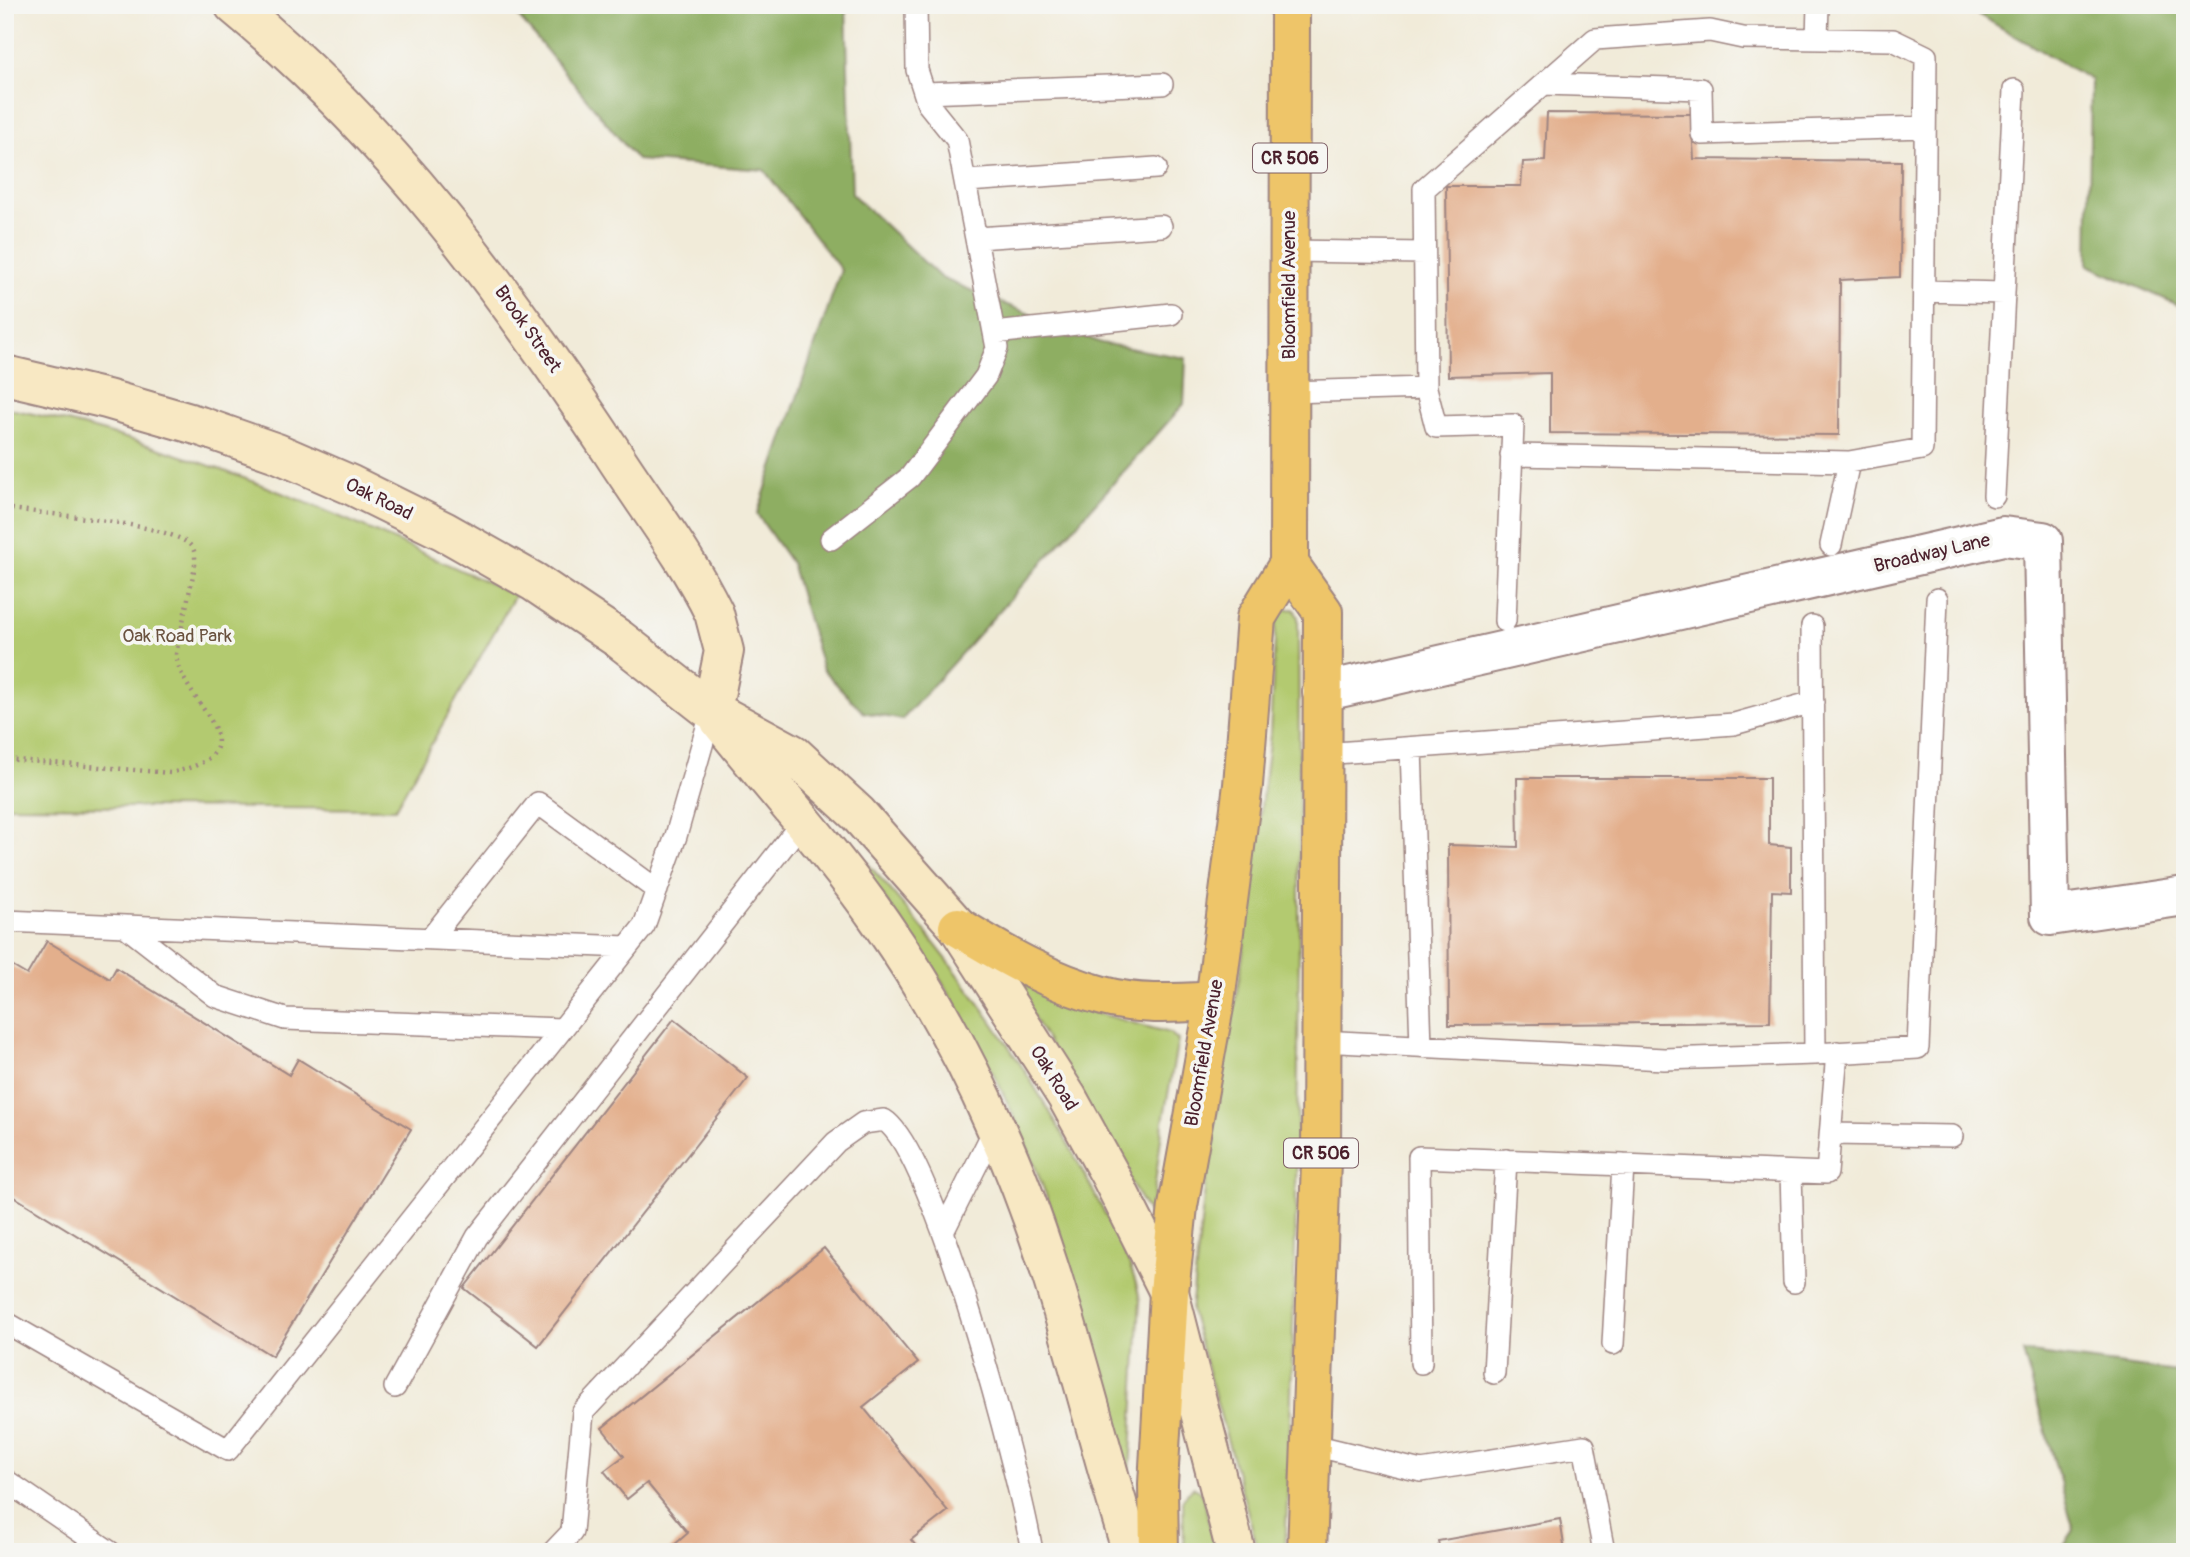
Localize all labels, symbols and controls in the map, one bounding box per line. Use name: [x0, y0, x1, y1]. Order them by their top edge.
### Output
road number: CR 506: [1253, 144, 1327, 173]
street label: Bloomfield Avenue: [1277, 210, 1301, 359]
street label: Brook Street: [489, 281, 567, 378]
street label: Oak Road: [341, 472, 417, 526]
street label: Broadway Lane: [1872, 528, 1993, 578]
park label: Oak Road Park: [122, 624, 232, 648]
street label: Bloomfield Avenue: [1179, 977, 1229, 1128]
street label: Oak Road: [1025, 1041, 1083, 1115]
road number: CR 506: [1284, 1138, 1358, 1168]

